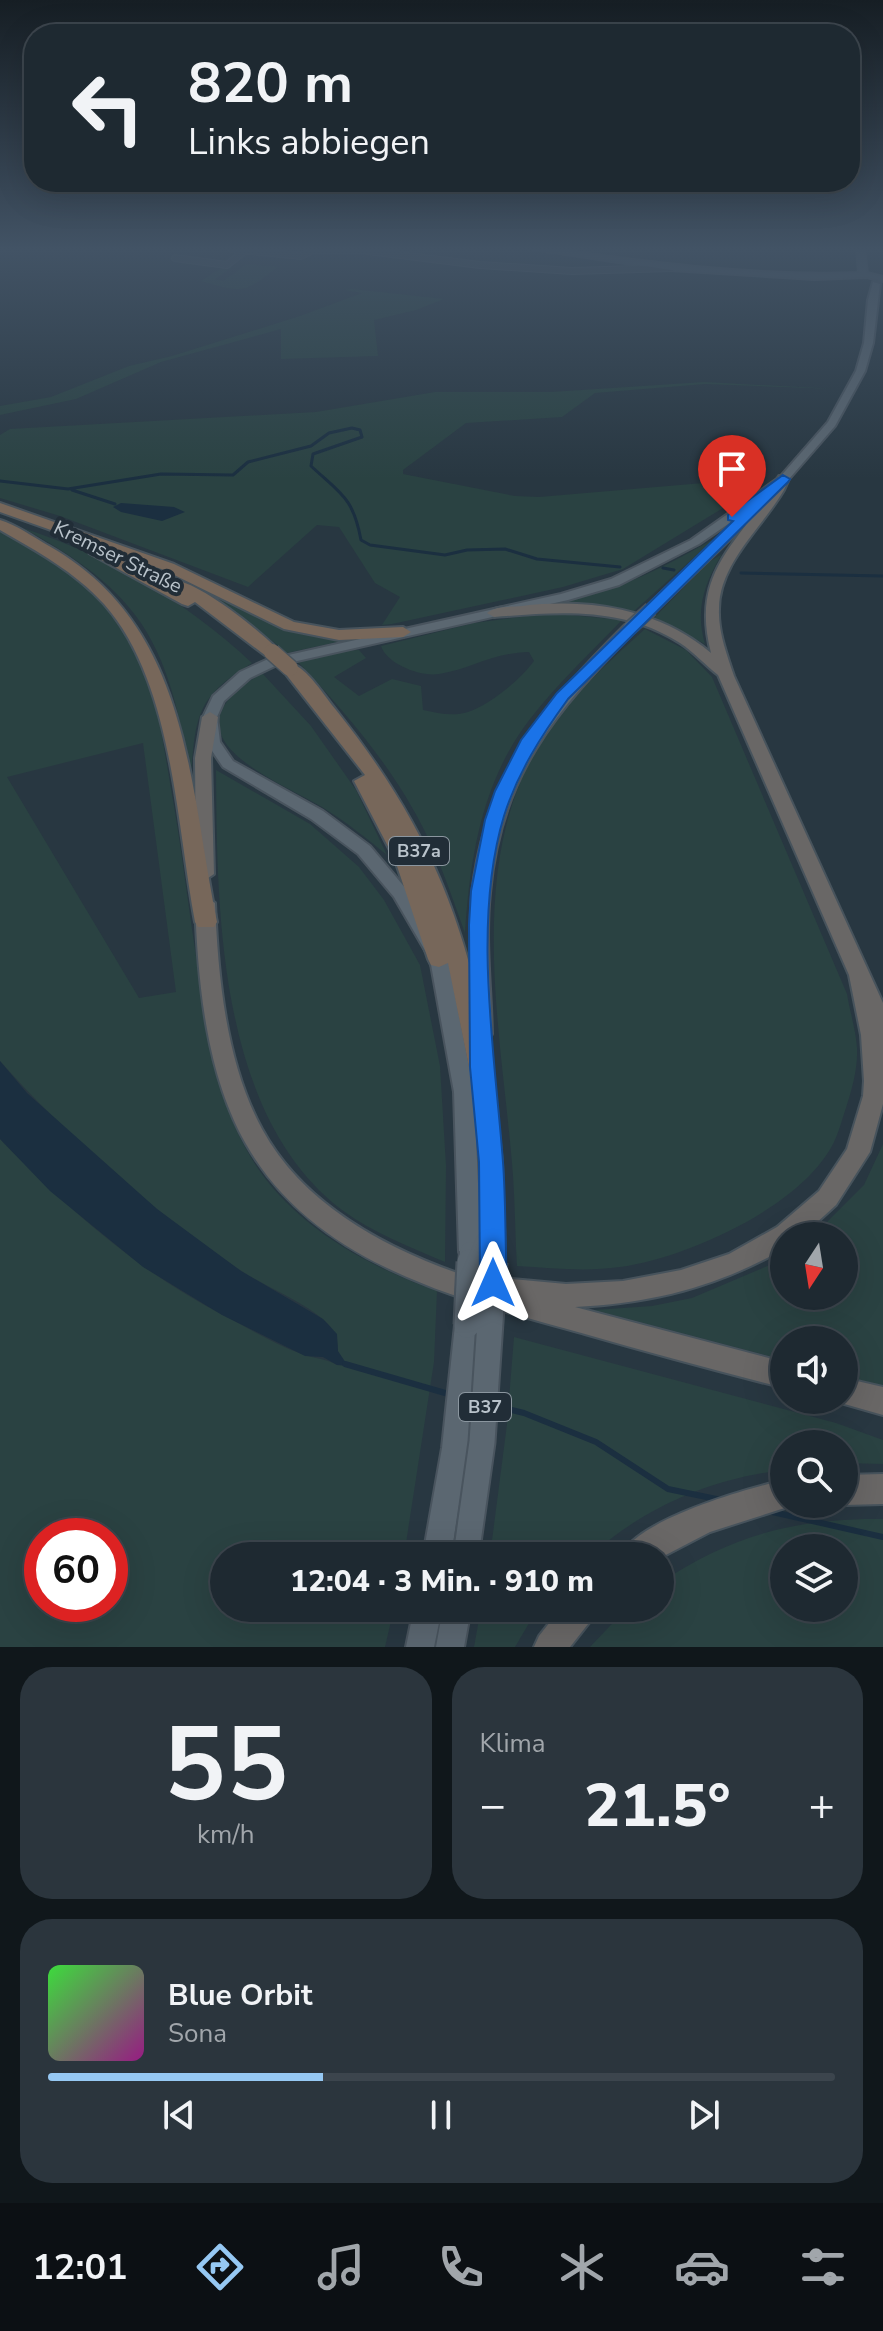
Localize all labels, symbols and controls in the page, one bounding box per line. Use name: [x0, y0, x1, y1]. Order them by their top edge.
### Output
text: 820 m: [188, 45, 353, 122]
icon: left: [56, 56, 160, 160]
text: Links abbiegen: [188, 118, 430, 167]
pin: [698, 435, 766, 517]
icon: arrive: [710, 447, 754, 491]
street label: Kremser Straße: [49, 514, 187, 600]
road number: B37a: [389, 837, 449, 865]
north arrow: [770, 1222, 858, 1310]
map controls: [770, 1222, 858, 1622]
position arrow: [451, 1241, 535, 1325]
button: sound: [770, 1326, 858, 1414]
road number: B37: [459, 1393, 511, 1421]
button: search: [770, 1430, 858, 1518]
speed limit sign: 60: [24, 1518, 128, 1622]
button: layers: [770, 1534, 858, 1622]
text: 12:04 · 3 Min. · 910 m: [290, 1561, 594, 1602]
text: 55: [163, 1694, 288, 1836]
text: Klima: [480, 1726, 546, 1761]
text: 21.5°: [584, 1765, 731, 1847]
text: −: [480, 1776, 506, 1836]
text: +: [809, 1776, 835, 1836]
text: km/h: [197, 1817, 254, 1852]
text: Blue Orbit: [168, 1975, 312, 2016]
text: Sona: [168, 2016, 227, 2051]
icon: previous: [157, 2093, 201, 2137]
icon: pause: [419, 2093, 463, 2137]
icon: next: [682, 2093, 726, 2137]
icon: directions: [192, 2239, 248, 2295]
icon: music: [313, 2239, 369, 2295]
icon: phone: [433, 2239, 489, 2295]
icon: climate: [554, 2239, 610, 2295]
icon: car: [674, 2239, 730, 2295]
icon: filters: [795, 2239, 851, 2295]
text: 12:01: [32, 2243, 128, 2292]

